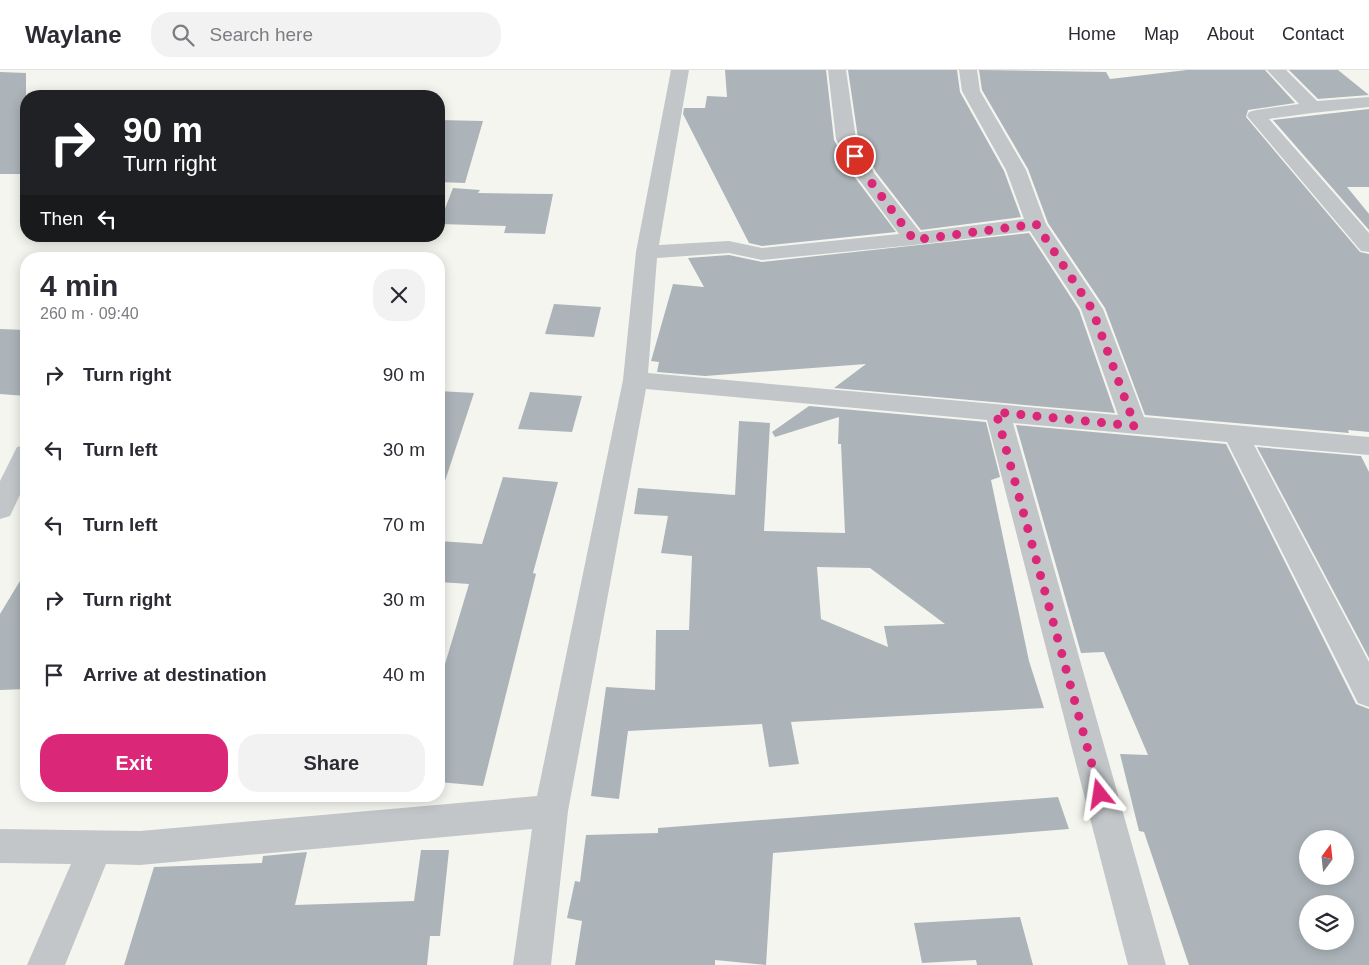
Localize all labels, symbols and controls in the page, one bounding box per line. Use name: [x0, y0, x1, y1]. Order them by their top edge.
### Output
search box: [151, 12, 501, 57]
text: Waylane: [25, 21, 121, 48]
icon: search: [169, 21, 197, 49]
text: Search here: [209, 24, 313, 45]
text: Home: [1068, 24, 1116, 44]
text: Map: [1144, 24, 1179, 44]
text: About: [1207, 24, 1254, 44]
text: Contact: [1282, 24, 1344, 44]
icon: right: [40, 110, 105, 175]
text: 90 m: [123, 110, 203, 149]
pin: [834, 135, 876, 177]
icon: arrive: [841, 142, 869, 170]
text: Turn right: [123, 151, 216, 176]
icon: left: [93, 205, 121, 233]
text: Then: [40, 208, 83, 229]
text: 4 min: [40, 269, 118, 302]
button: close: [373, 269, 425, 321]
text: 260 m · 09:40: [40, 305, 139, 322]
icon: right: [40, 361, 68, 389]
text: Turn right: [83, 364, 171, 385]
text: 90 m: [383, 364, 425, 385]
icon: left: [40, 436, 68, 464]
text: Turn left: [83, 439, 158, 460]
text: 30 m: [383, 439, 425, 460]
icon: left: [40, 511, 68, 539]
text: Turn left: [83, 514, 158, 535]
text: 70 m: [383, 514, 425, 535]
icon: right: [40, 586, 68, 614]
text: Turn right: [83, 589, 171, 610]
text: 30 m: [383, 589, 425, 610]
icon: arrive: [40, 661, 68, 689]
text: Arrive at destination: [83, 664, 267, 685]
text: 40 m: [383, 664, 425, 685]
button: Exit: [40, 734, 228, 792]
button: Share: [238, 734, 425, 792]
position arrow: [1073, 767, 1125, 819]
north arrow: [1299, 830, 1354, 885]
map controls: [1299, 830, 1354, 950]
button: layers: [1299, 895, 1354, 950]

